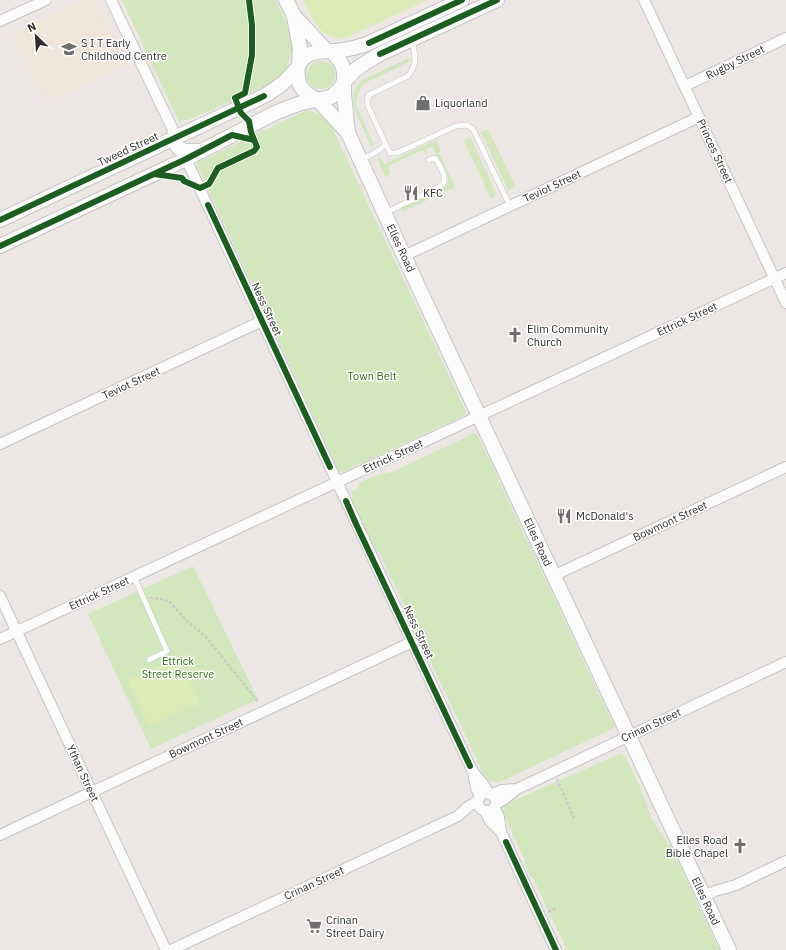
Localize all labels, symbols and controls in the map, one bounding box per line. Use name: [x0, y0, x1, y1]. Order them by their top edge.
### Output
north arrow: [16, 16, 56, 56]
text: N: [25, 19, 38, 35]
place label: S I T Early Childhood Centre: [81, 36, 167, 63]
school or university icon: S I T Early Childhood Centre: [60, 40, 78, 58]
street label: Rugby Street: [703, 42, 767, 82]
shop icon: Liquorland: [414, 94, 432, 112]
place label: Liquorland: [435, 96, 488, 110]
street label: Princes Street: [694, 117, 736, 185]
street label: Tweed Street: [95, 129, 161, 169]
street label: Teviot Street: [521, 166, 583, 206]
restaurant icon: KFC: [402, 184, 420, 202]
place label: KFC: [423, 186, 443, 200]
street label: Elles Road: [384, 222, 418, 274]
street label: Ness Street: [249, 280, 285, 338]
street label: Ettrick Street: [655, 299, 720, 339]
place label: Elim Community Church: [527, 322, 609, 349]
church icon: Elim Community Church: [506, 326, 524, 344]
street label: Teviot Street: [100, 363, 162, 403]
park label: Town Belt: [348, 369, 397, 383]
street label: Ettrick Street: [361, 436, 426, 476]
street label: Bowmont Street: [631, 498, 710, 544]
restaurant icon: McDonald's: [555, 507, 573, 525]
place label: McDonald's: [576, 509, 634, 523]
street label: Elles Road: [521, 516, 555, 568]
street label: Ettrick Street: [67, 573, 132, 613]
street label: Ness Street: [401, 603, 437, 661]
park label: Ettrick Street Reserve: [142, 654, 214, 681]
street label: Crinan Street: [619, 705, 683, 745]
street label: Bowmont Street: [167, 715, 246, 761]
street label: Ythan Street: [64, 742, 102, 804]
place label: Elles Road Bible Chapel: [666, 833, 728, 860]
church icon: Elles Road Bible Chapel: [731, 837, 749, 855]
street label: Crinan Street: [282, 863, 346, 903]
street label: Elles Road: [689, 875, 723, 927]
place label: Crinan Street Dairy: [326, 913, 385, 940]
supermarket icon: Crinan Street Dairy: [305, 917, 323, 935]

